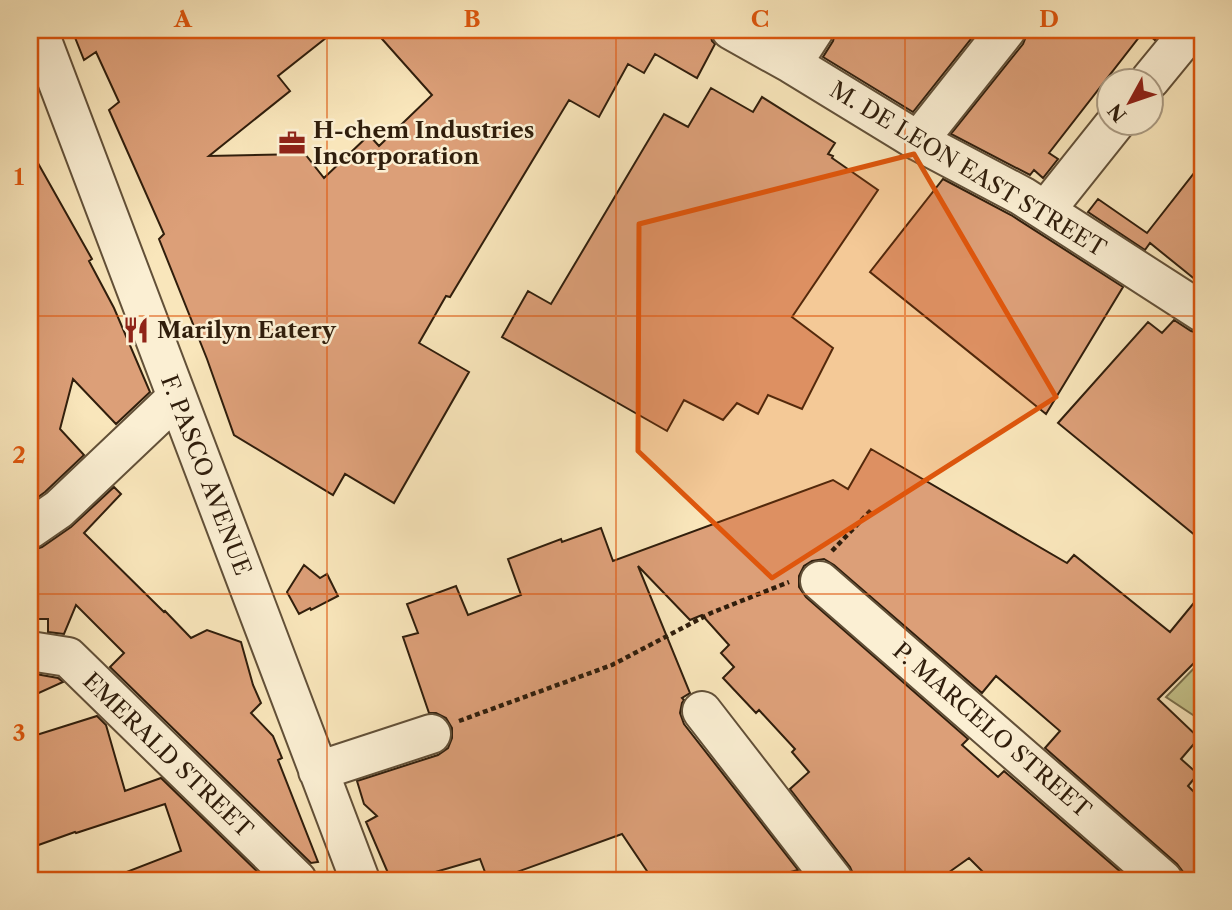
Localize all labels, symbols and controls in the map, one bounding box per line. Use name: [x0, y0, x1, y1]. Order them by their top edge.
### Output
text: A: [173, 5, 193, 33]
text: B: [463, 5, 481, 33]
text: C: [751, 5, 769, 33]
text: D: [1039, 5, 1059, 33]
north arrow: [1096, 66, 1166, 136]
street label: M. DE LEON EAST STREET: [825, 75, 1112, 263]
text: N: [1103, 99, 1131, 126]
place label: H-chem Industries Incorporation: [313, 116, 534, 170]
office icon: H-chem Industries Incorporation: [277, 128, 307, 158]
text: 1: [14, 163, 25, 191]
restaurant icon: Marilyn Eatery: [121, 315, 151, 345]
place label: Marilyn Eatery: [157, 316, 337, 344]
street label: F. PASCO AVENUE: [155, 371, 257, 579]
text: 2: [12, 441, 26, 469]
street label: P. MARCELO STREET: [887, 636, 1097, 824]
street label: EMERALD STREET: [77, 667, 259, 844]
text: 3: [13, 719, 26, 747]

